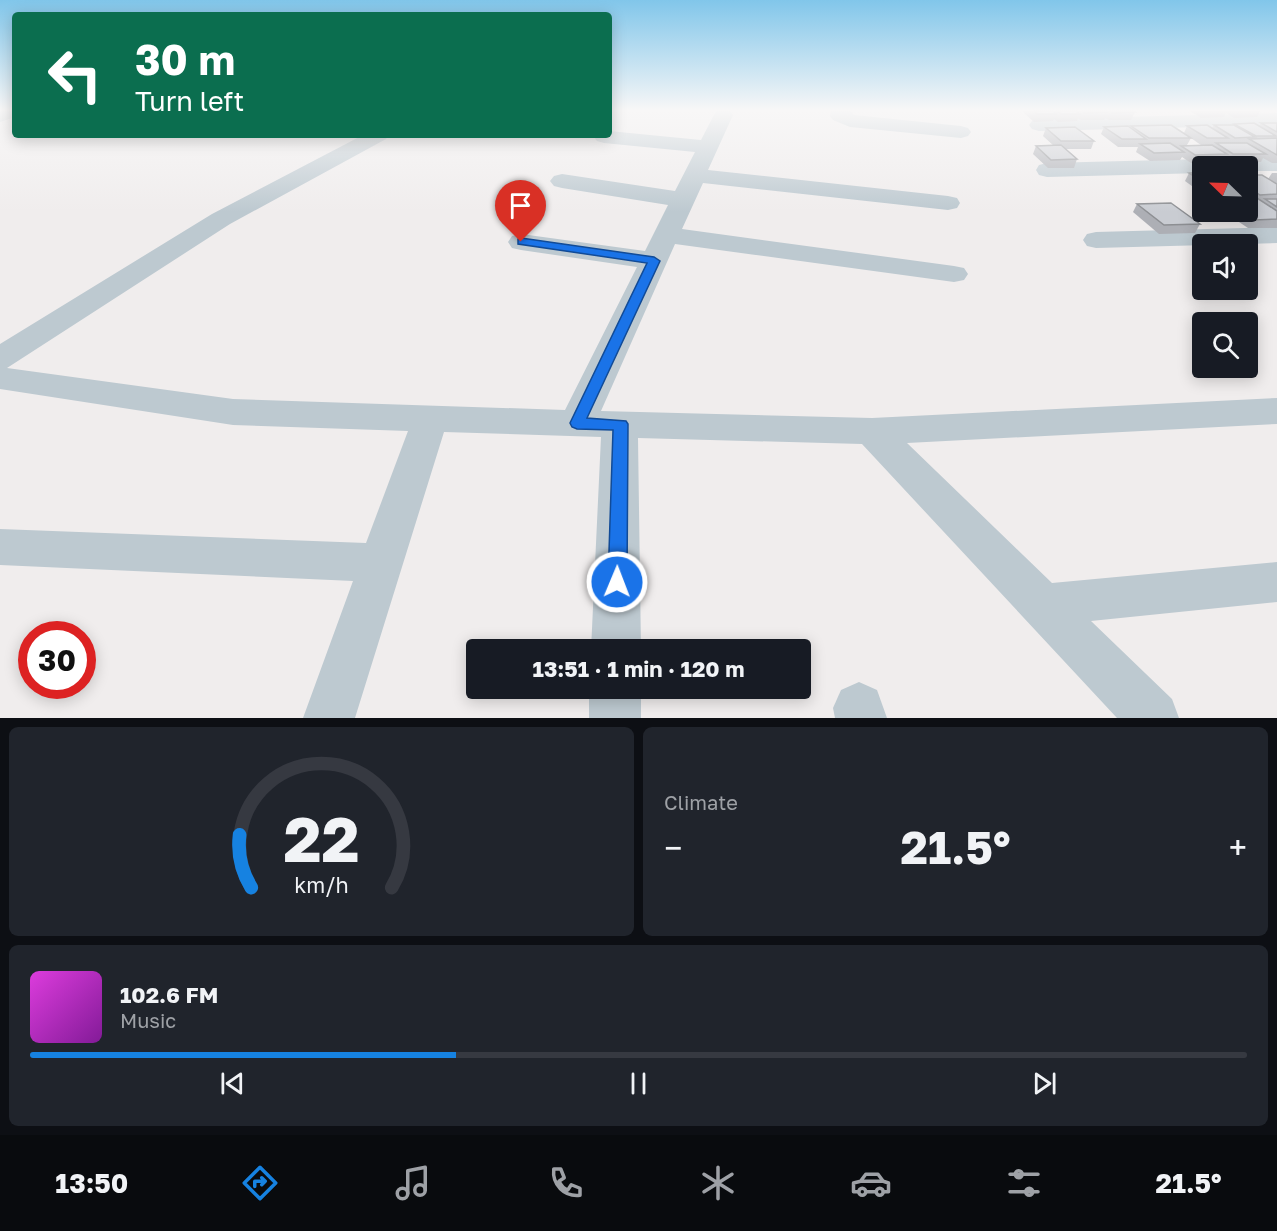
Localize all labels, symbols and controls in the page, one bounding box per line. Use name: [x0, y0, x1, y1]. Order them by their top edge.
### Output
text: 30 m: [135, 34, 235, 84]
icon: left: [36, 36, 114, 114]
text: Turn left: [135, 85, 244, 117]
north arrow: [1192, 156, 1258, 222]
map controls: [1192, 156, 1258, 378]
pin: [495, 180, 546, 242]
icon: arrive: [504, 189, 537, 222]
button: sound: [1192, 234, 1258, 300]
button: search: [1192, 312, 1258, 378]
position arrow: [585, 550, 649, 614]
speed limit sign: 30: [18, 621, 96, 699]
text: 13:51 · 1 min · 120 m: [533, 655, 744, 682]
text: Climate: [664, 790, 738, 814]
text: 22: [283, 801, 360, 876]
text: 21.5°: [900, 820, 1011, 874]
text: −: [664, 828, 682, 867]
text: +: [1229, 828, 1247, 867]
text: km/h: [294, 873, 349, 899]
text: 102.6 FM: [120, 981, 218, 1008]
text: Music: [120, 1008, 176, 1032]
icon: previous: [216, 1067, 249, 1100]
icon: pause: [622, 1067, 655, 1100]
icon: next: [1028, 1067, 1061, 1100]
icon: directions: [239, 1162, 281, 1204]
icon: music: [392, 1162, 434, 1204]
icon: phone: [545, 1162, 587, 1204]
icon: climate: [697, 1162, 739, 1204]
icon: car: [850, 1162, 892, 1204]
icon: filters: [1003, 1162, 1045, 1204]
text: 13:50: [55, 1167, 128, 1199]
text: 21.5°: [1156, 1167, 1222, 1199]

